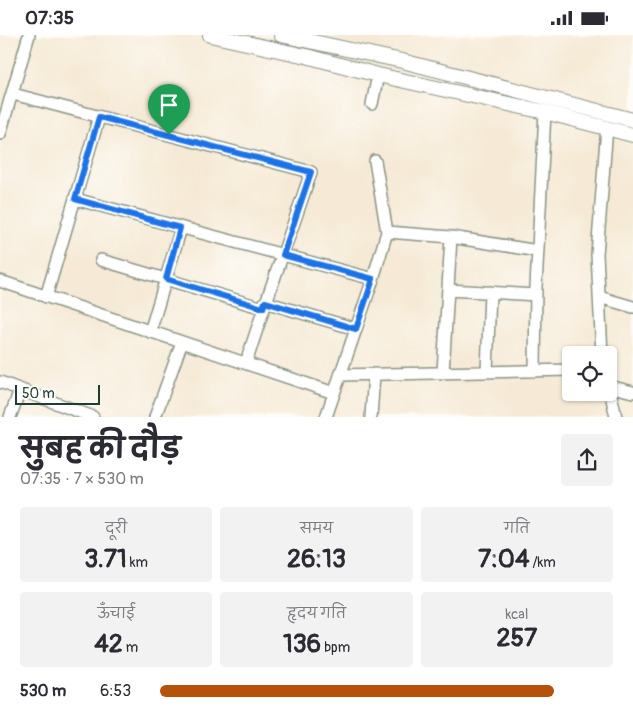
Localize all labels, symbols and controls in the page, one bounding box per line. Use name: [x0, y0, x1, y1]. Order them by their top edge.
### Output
text: 07:35: [25, 6, 74, 30]
pin: [148, 84, 190, 135]
icon: arrive: [155, 91, 183, 119]
map controls: [562, 346, 617, 401]
button: locate: [562, 346, 617, 401]
scale bar: [15, 382, 100, 405]
text: 50 m: [22, 385, 55, 402]
text: सुबह की दौड़: [20, 432, 180, 467]
button: share: [561, 434, 613, 486]
text: 07:35 · 7 × 530 m: [20, 469, 144, 489]
text: दूरी: [105, 520, 127, 537]
text: समय: [300, 520, 333, 537]
text: गति: [504, 520, 530, 537]
text: 3.71: [84, 544, 127, 575]
text: 26:13: [287, 544, 346, 575]
text: 7:04: [478, 544, 529, 575]
text: km: [127, 554, 148, 571]
text: /km: [529, 554, 556, 571]
text: ऊँचाई: [97, 605, 135, 622]
text: हृदय गति: [287, 605, 346, 622]
text: kcal: [505, 606, 528, 623]
text: 257: [496, 623, 537, 654]
text: 42: [94, 629, 123, 660]
text: 136: [283, 629, 321, 660]
text: m: [123, 639, 138, 656]
text: bpm: [321, 639, 350, 656]
text: 530 m: [20, 681, 66, 701]
text: 6:53: [100, 681, 131, 701]

